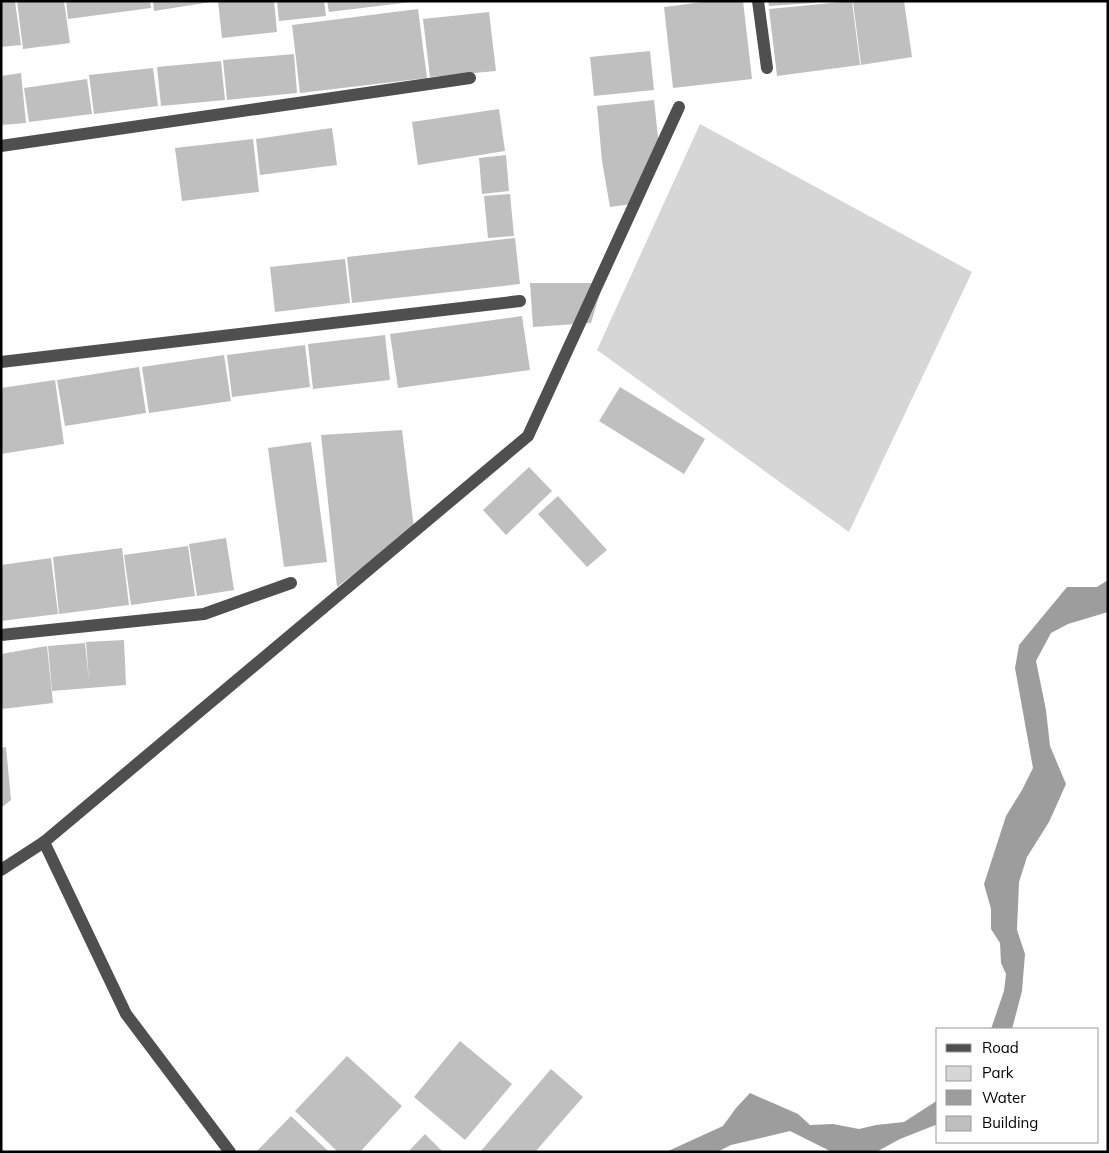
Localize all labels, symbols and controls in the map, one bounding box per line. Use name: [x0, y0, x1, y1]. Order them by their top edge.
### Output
legend: [936, 1028, 1099, 1143]
text: Road: [982, 1038, 1019, 1057]
text: Park: [982, 1063, 1014, 1082]
text: Water: [982, 1088, 1026, 1107]
text: Building: [982, 1113, 1038, 1132]

